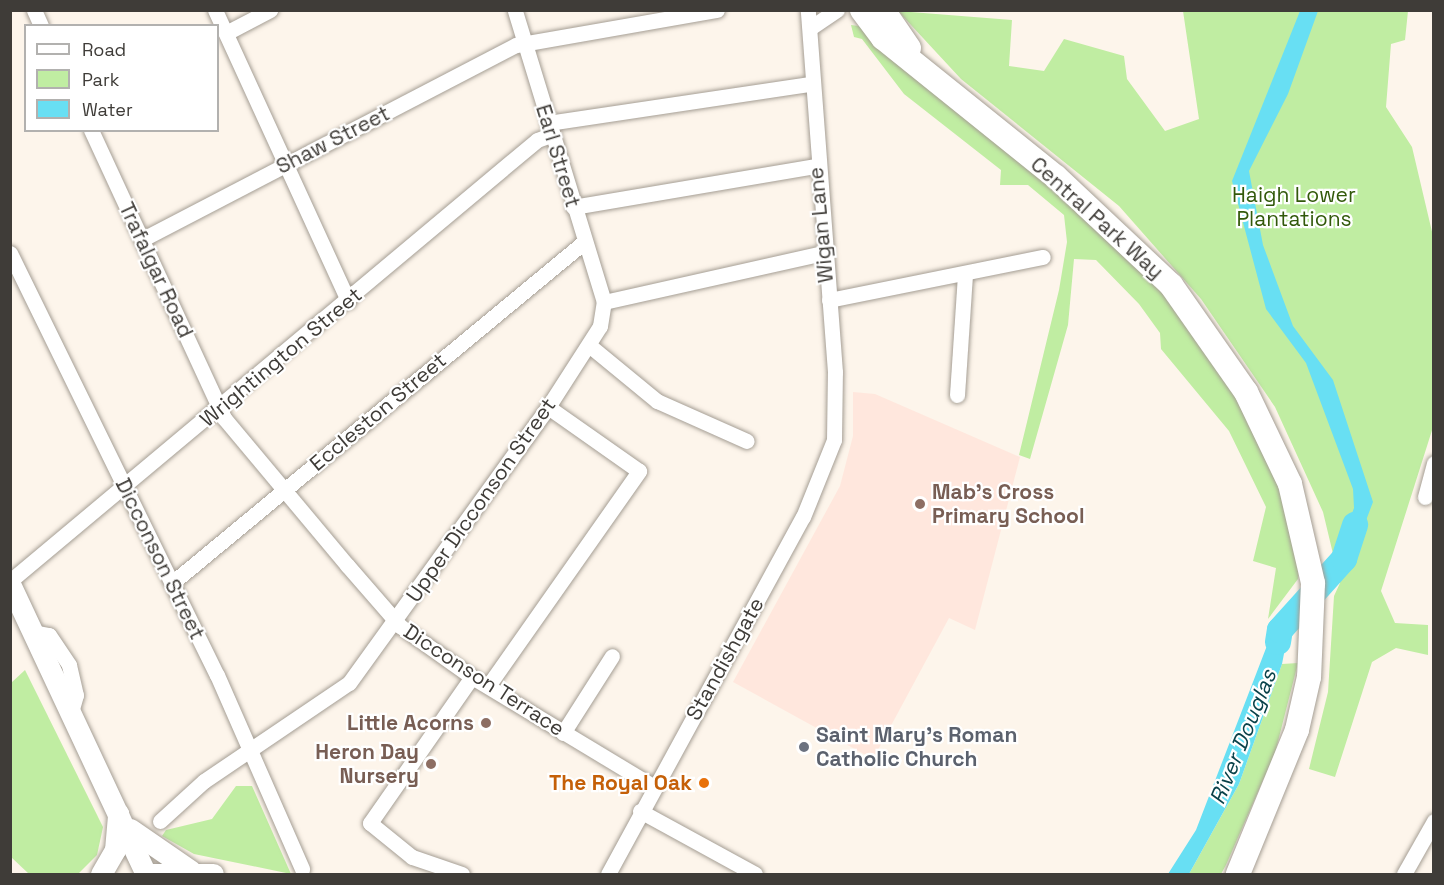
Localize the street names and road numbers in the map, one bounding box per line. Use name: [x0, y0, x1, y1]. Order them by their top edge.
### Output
street label: Shaw Street: [272, 101, 394, 179]
street label: Earl Street: [530, 101, 586, 211]
street label: Central Park Way: [1025, 152, 1169, 284]
street label: Wigan Lane: [803, 166, 839, 284]
street label: Trafalgar Road: [114, 198, 198, 342]
street label: Wrightington Street: [195, 282, 367, 432]
street label: Eccleston Street: [305, 348, 451, 476]
street label: Upper Dicconson Street: [401, 393, 561, 607]
street label: Dicconson Street: [110, 474, 210, 644]
street label: Standishgate: [681, 593, 769, 725]
street label: Dicconson Terrace: [399, 618, 569, 742]

